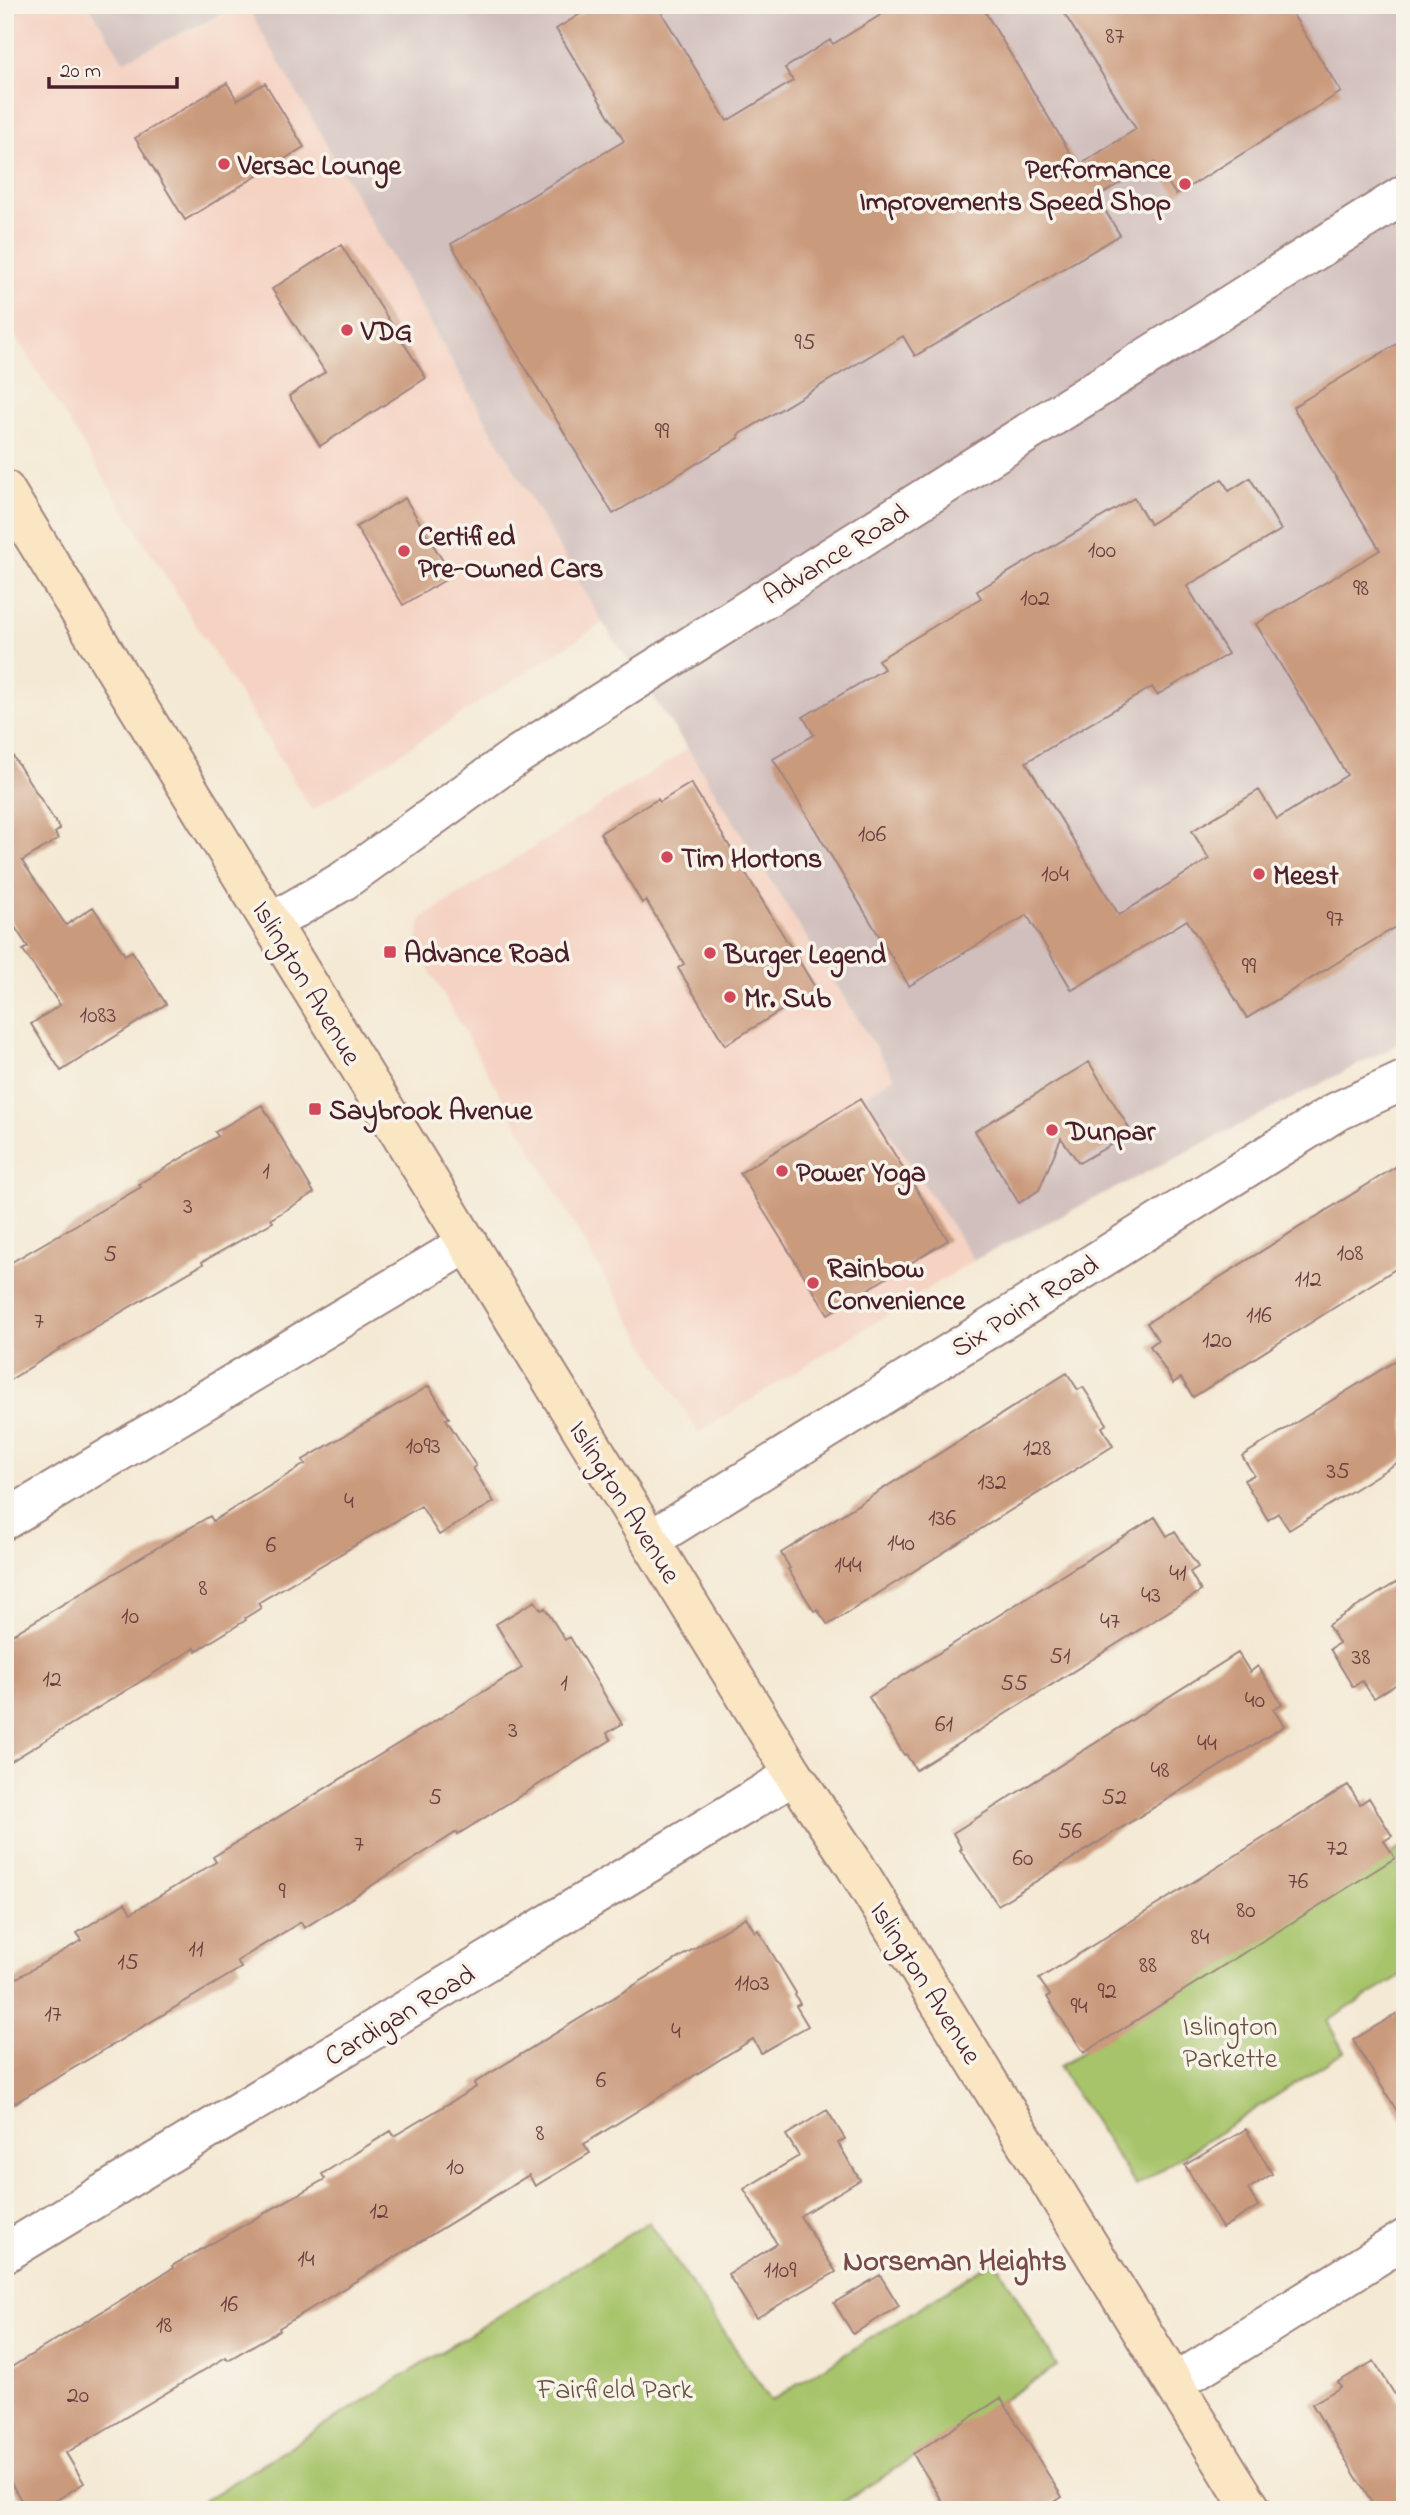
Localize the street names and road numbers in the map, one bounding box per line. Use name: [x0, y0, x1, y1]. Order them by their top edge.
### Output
street label: Advance Road: [756, 495, 918, 617]
street label: Islington Avenue: [240, 894, 371, 1074]
street label: Six Point Road: [944, 1246, 1108, 1370]
street label: Islington Avenue: [557, 1413, 690, 1593]
street label: Islington Avenue: [858, 1894, 991, 2074]
street label: Cardigan Road: [318, 1956, 484, 2078]

